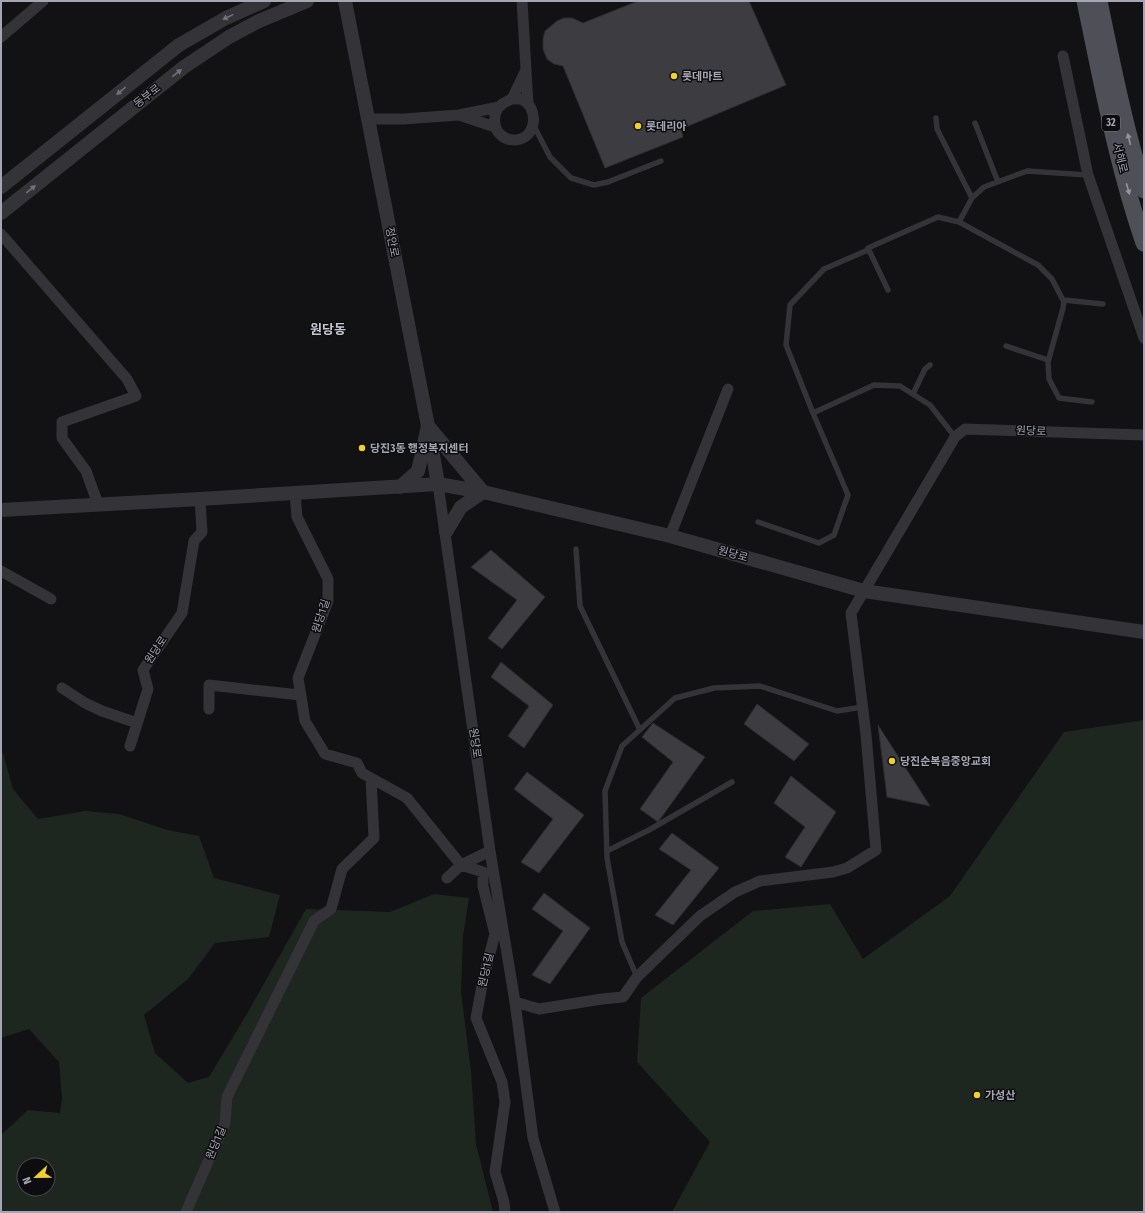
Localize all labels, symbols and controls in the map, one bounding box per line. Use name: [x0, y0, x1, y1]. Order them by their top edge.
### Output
one-way arrow: [222, 14, 234, 20]
one-way arrow: [171, 69, 182, 77]
place label: 롯데마트: [682, 70, 722, 83]
marker: 롯데마트: [669, 71, 679, 81]
street label: 동부로: [131, 82, 163, 110]
one-way arrow: [116, 86, 127, 95]
road number: 32: [1102, 115, 1120, 131]
place label: 롯데리아: [646, 120, 686, 133]
marker: 롯데리아: [633, 121, 643, 131]
one-way arrow: [1126, 132, 1132, 145]
street label: 서해로: [1110, 142, 1130, 174]
one-way arrow: [1125, 183, 1131, 195]
one-way arrow: [26, 185, 37, 193]
street label: 정안로: [383, 226, 401, 258]
district label: 원당동: [310, 322, 346, 337]
street label: 원당로: [1016, 424, 1046, 438]
place label: 당진3동 행정복지센터: [370, 442, 469, 455]
marker: 당진3동 행정복지센터: [357, 443, 367, 453]
street label: 원당로: [717, 544, 749, 564]
street label: 원당1길: [309, 598, 333, 634]
street label: 원당로: [142, 634, 170, 666]
street label: 원당로: [466, 727, 484, 759]
place label: 당진순복음중앙교회: [900, 755, 991, 768]
marker: 당진순복음중앙교회: [887, 756, 897, 766]
street label: 원당1길: [476, 952, 496, 988]
place label: 가성산: [985, 1089, 1015, 1102]
marker: 가성산: [972, 1090, 982, 1100]
street label: 원당1길: [203, 1125, 229, 1161]
north arrow: [16, 1157, 56, 1197]
text: N: [20, 1175, 34, 1186]

